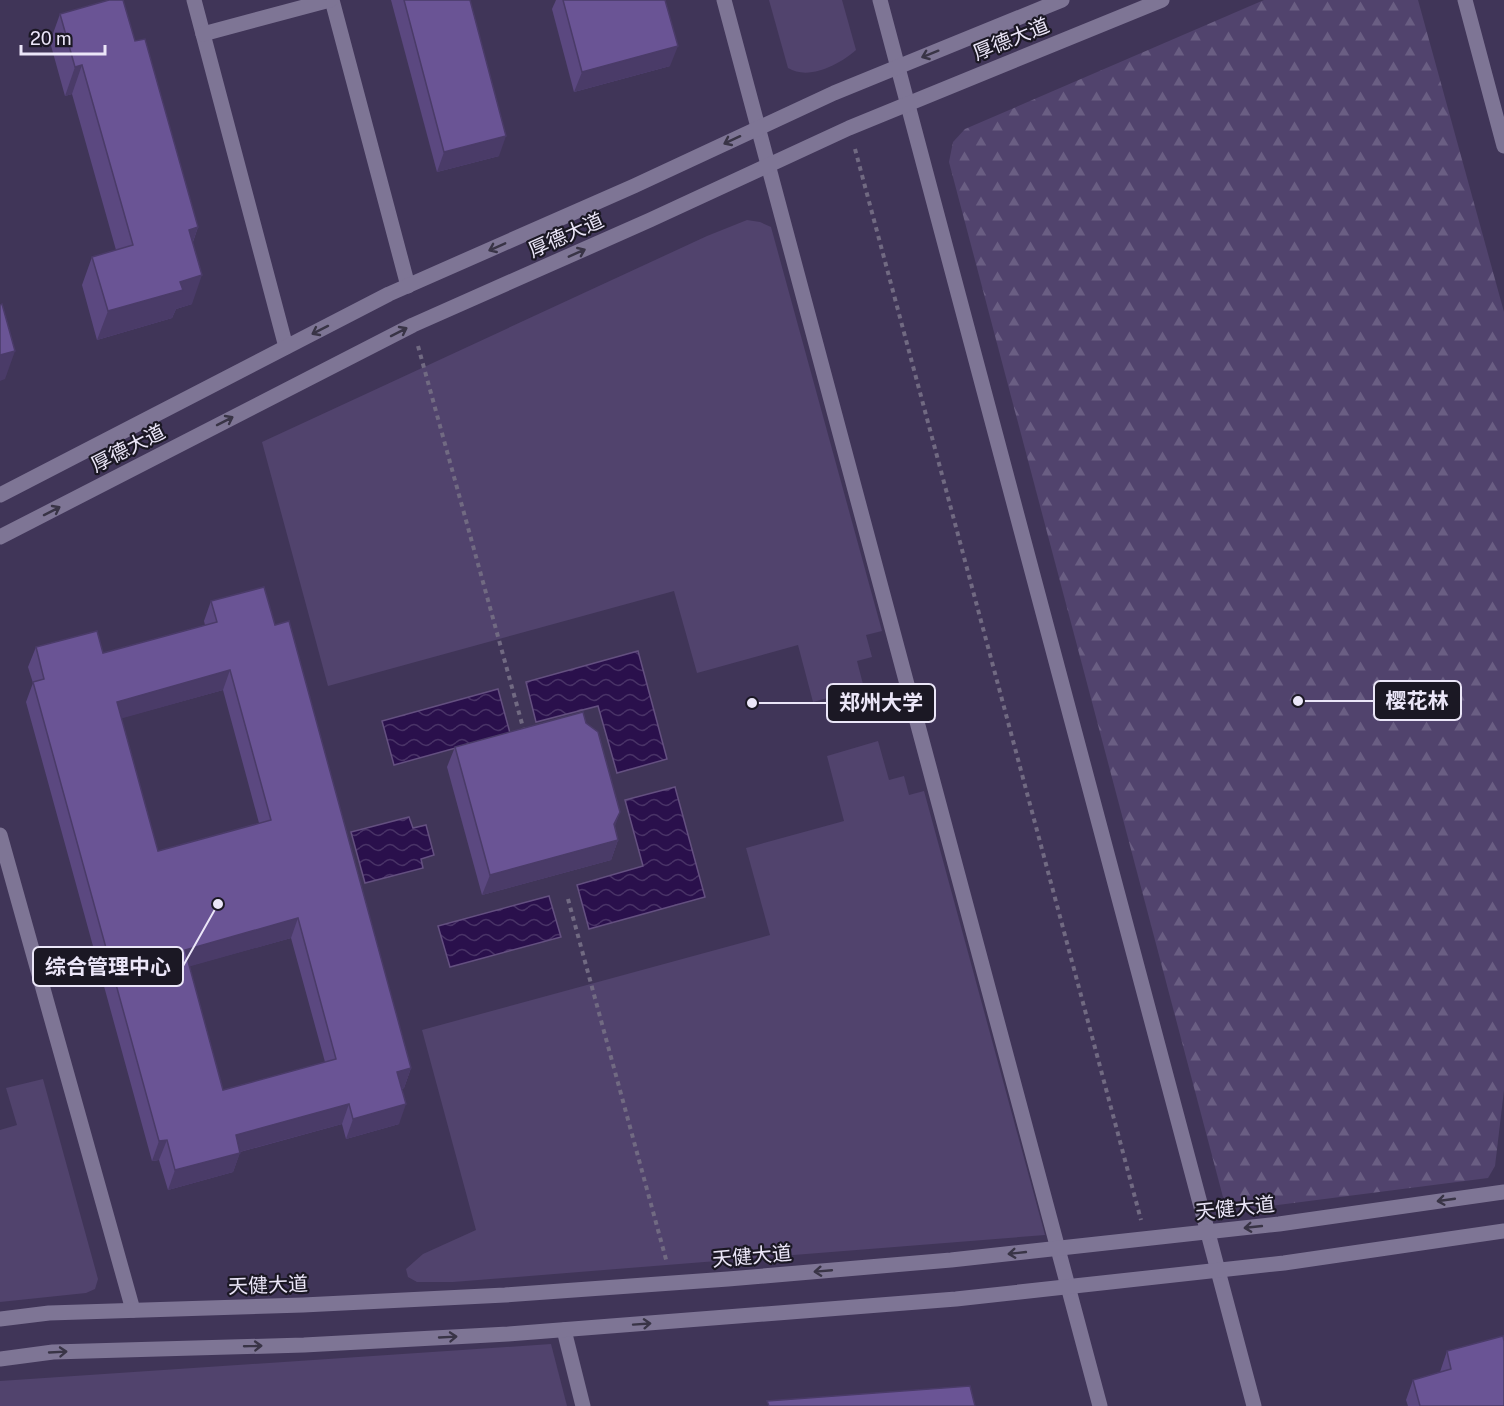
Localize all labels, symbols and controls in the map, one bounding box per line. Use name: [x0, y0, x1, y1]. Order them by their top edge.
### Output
street label: 厚德大道: [969, 13, 1053, 65]
scale bar: [21, 18, 105, 56]
text: 20 m: [30, 28, 72, 49]
one-way arrow: [921, 49, 939, 60]
one-way arrow: [723, 135, 741, 147]
street label: 厚德大道: [525, 208, 607, 262]
one-way arrow: [488, 241, 506, 253]
one-way arrow: [567, 246, 585, 258]
one-way arrow: [312, 325, 330, 336]
one-way arrow: [389, 326, 407, 337]
one-way arrow: [216, 415, 234, 427]
street label: 厚德大道: [87, 419, 169, 477]
one-way arrow: [43, 504, 61, 516]
callout: 樱花林: [1374, 681, 1461, 720]
callout: 郑州大学: [827, 684, 935, 722]
text: 樱花林: [1386, 688, 1449, 713]
text: 郑州大学: [839, 690, 923, 715]
callout: 综合管理中心: [33, 947, 183, 986]
text: 综合管理中心: [45, 954, 171, 979]
street label: 天健大道: [1194, 1192, 1276, 1224]
one-way arrow: [1437, 1195, 1456, 1206]
one-way arrow: [1244, 1222, 1263, 1233]
street label: 天健大道: [711, 1241, 793, 1271]
one-way arrow: [1008, 1248, 1028, 1259]
one-way arrow: [814, 1266, 834, 1277]
street label: 天健大道: [228, 1272, 308, 1298]
one-way arrow: [632, 1318, 652, 1329]
one-way arrow: [437, 1332, 457, 1343]
one-way arrow: [243, 1340, 263, 1352]
one-way arrow: [48, 1347, 68, 1358]

